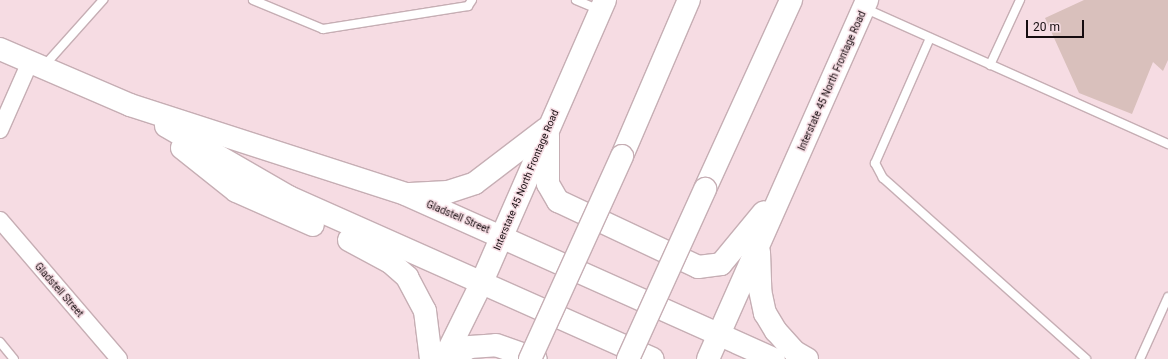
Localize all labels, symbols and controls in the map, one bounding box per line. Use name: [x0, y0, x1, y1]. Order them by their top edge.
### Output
street label: Interstate 45 North Frontage Road: [796, 9, 868, 153]
scale bar: [1028, 12, 1086, 38]
text: 20 m: [1033, 20, 1060, 34]
street label: Interstate 45 North Frontage Road: [491, 108, 561, 252]
street label: Gladstell Street: [424, 198, 492, 236]
street label: Gladstell Street: [32, 260, 86, 320]

